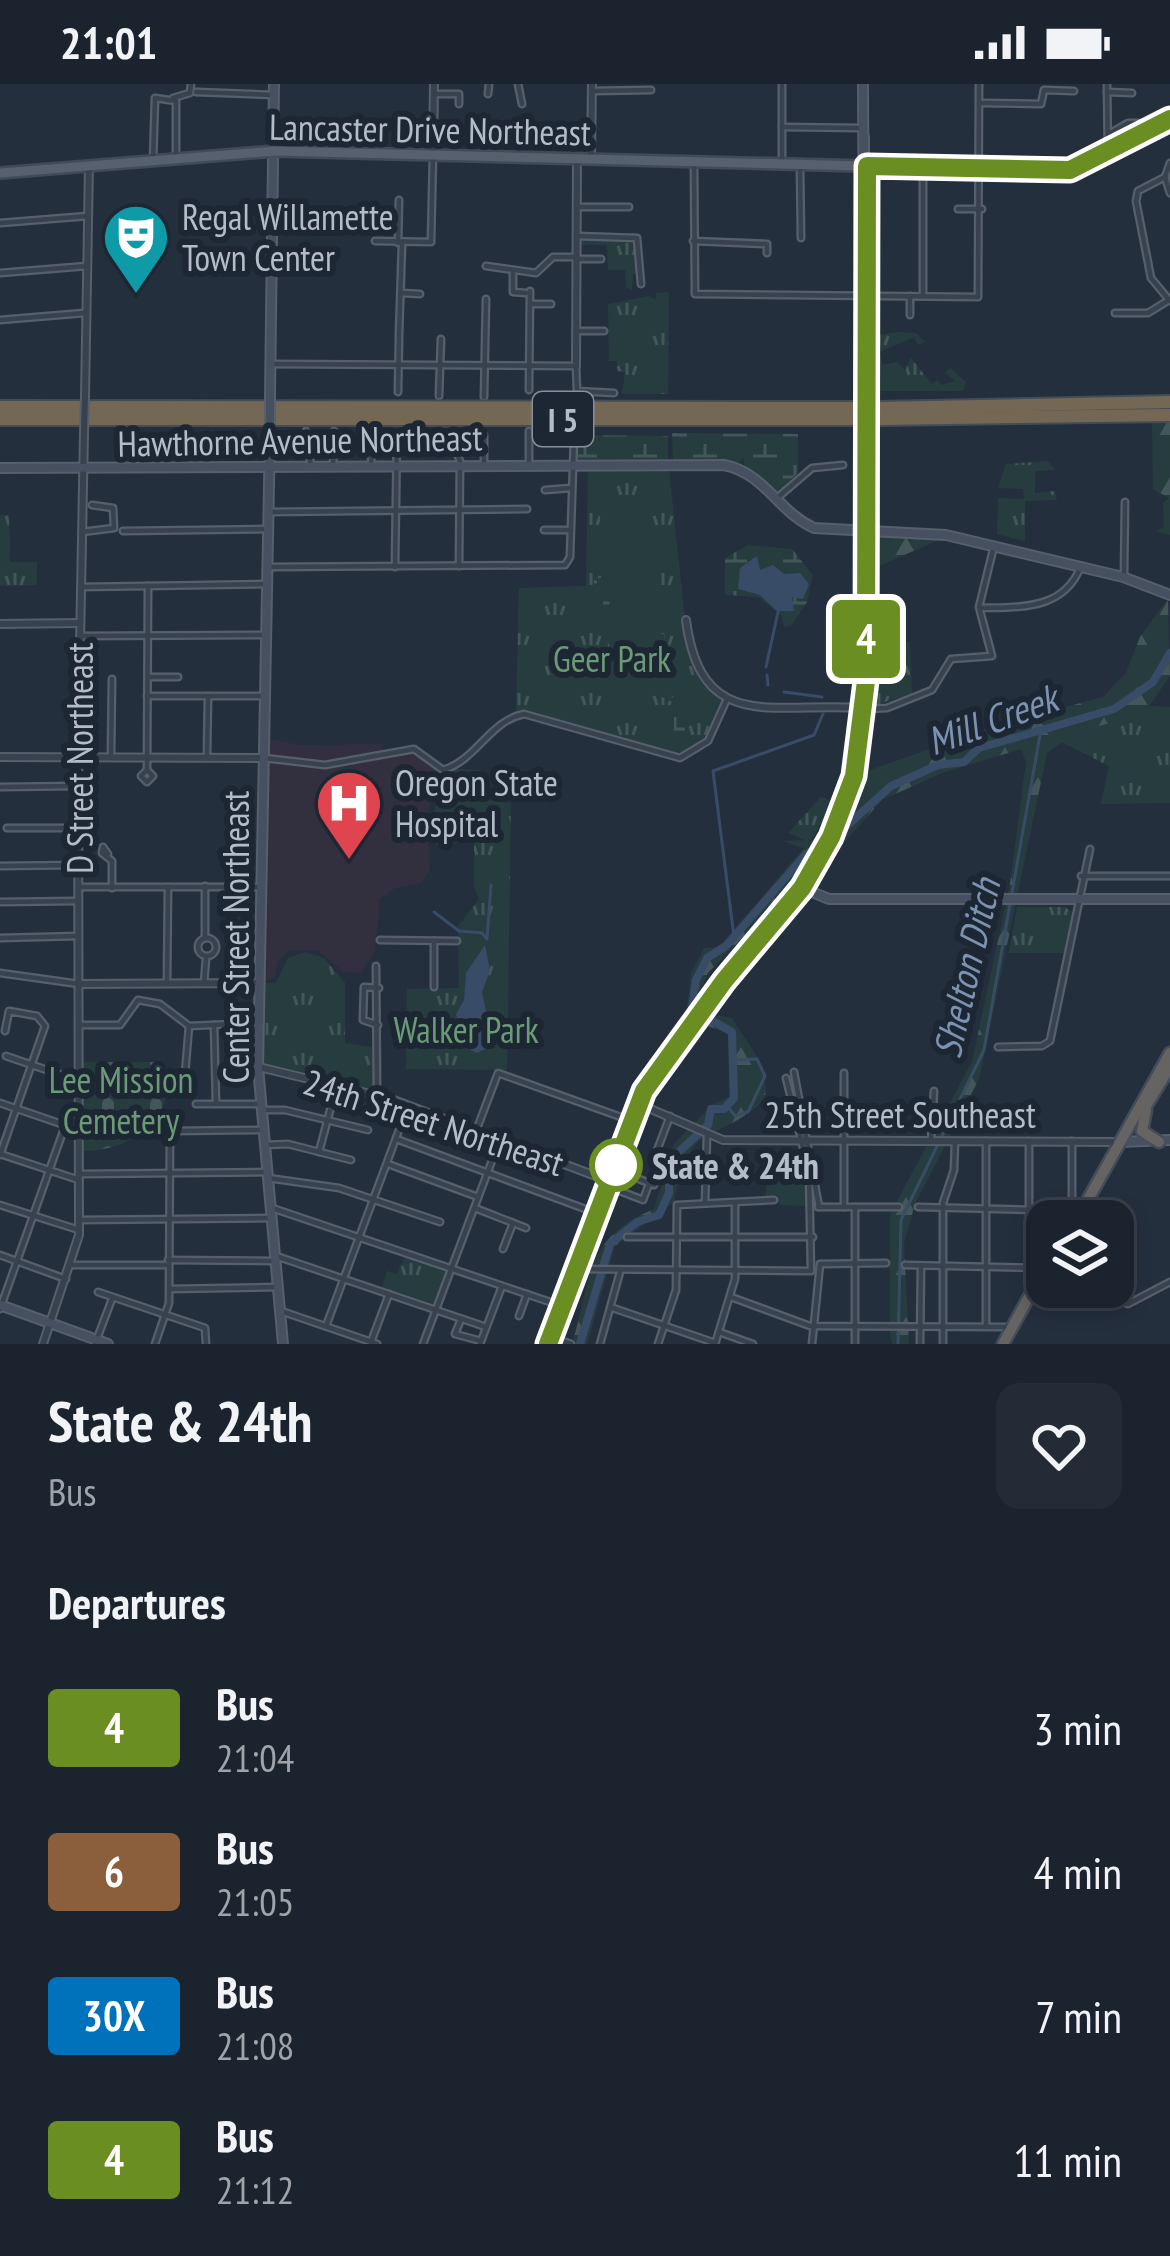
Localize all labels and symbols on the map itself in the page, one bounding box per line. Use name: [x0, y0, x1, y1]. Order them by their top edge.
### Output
street label: Lancaster Drive Northeast: [269, 103, 591, 155]
place label: Regal Willamette Town Center: [182, 193, 394, 281]
theatre icon: Regal Willamette Town Center: [101, 202, 171, 296]
road number: I 5: [533, 392, 593, 446]
street label: Hawthorne Avenue Northeast: [117, 413, 483, 467]
line badge: 4: [827, 600, 905, 678]
park label: Geer Park: [553, 635, 671, 682]
street label: D Street Northeast: [56, 642, 103, 874]
water label: Mill Creek: [920, 670, 1069, 766]
place label: Oregon State Hospital: [395, 759, 558, 847]
hospital icon: Oregon State Hospital: [314, 768, 384, 862]
street label: Center Street Northeast: [212, 790, 259, 1084]
water label: Shelton Ditch: [921, 872, 1012, 1062]
park label: Walker Park: [393, 1006, 539, 1053]
park label: Lee Mission Cemetery: [49, 1056, 193, 1144]
street label: 24th Street Northeast: [298, 1058, 570, 1186]
street label: 25th Street Southeast: [764, 1091, 1036, 1138]
marker: State & 24th: [591, 1140, 641, 1190]
place label: State & 24th: [652, 1142, 819, 1189]

